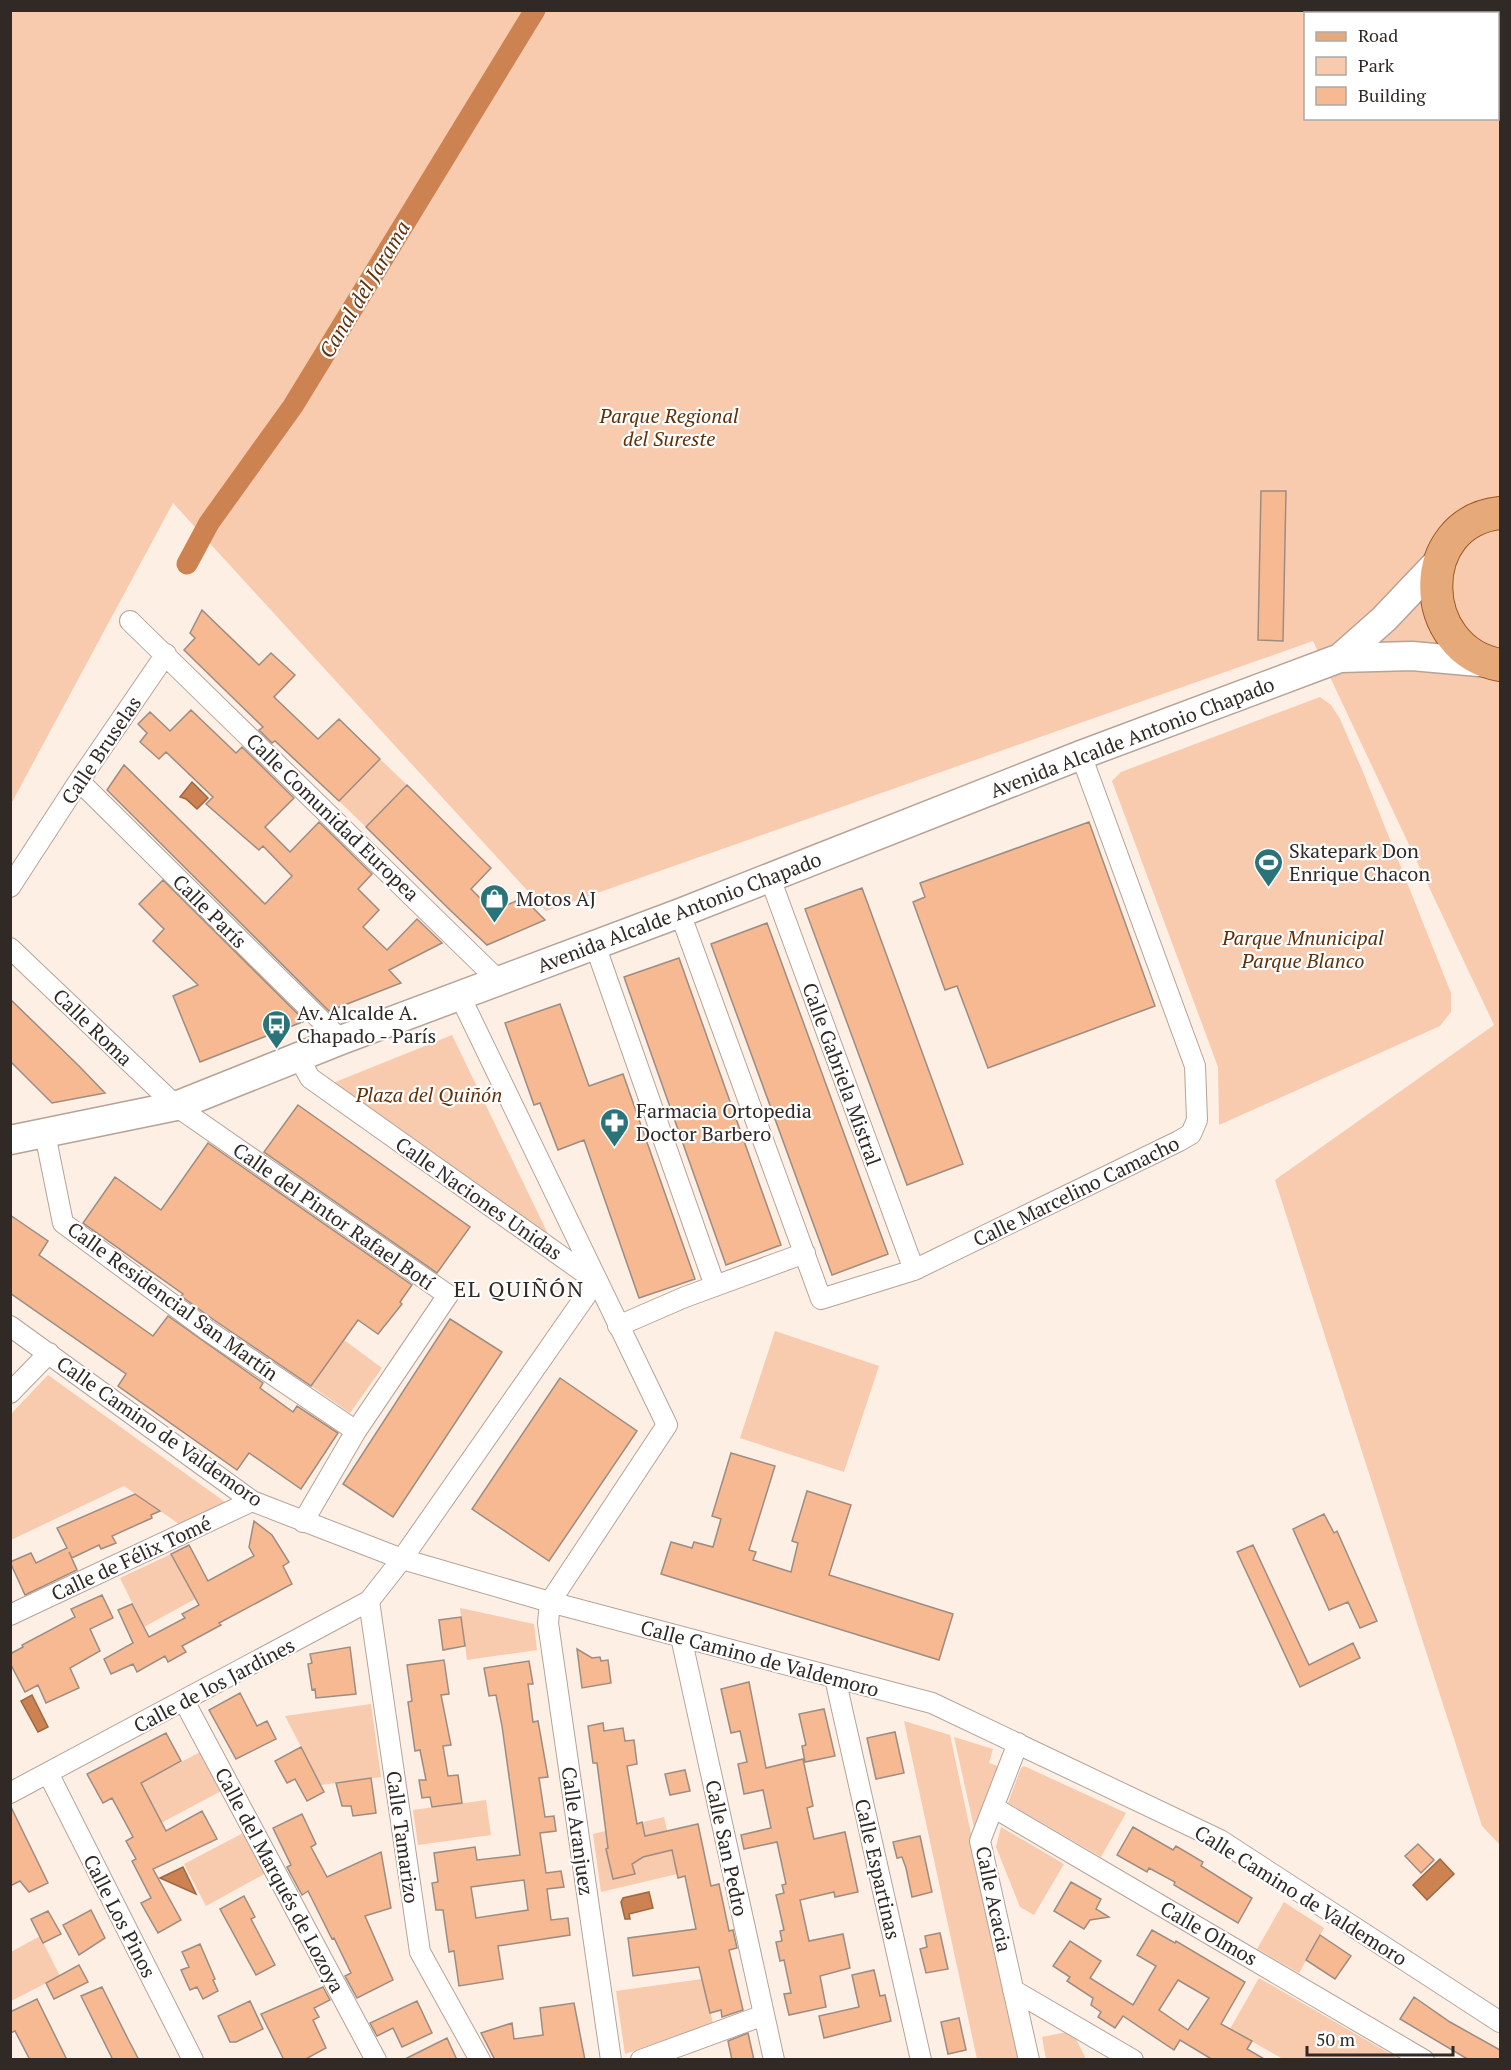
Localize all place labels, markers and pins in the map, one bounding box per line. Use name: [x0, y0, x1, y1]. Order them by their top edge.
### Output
place label: Skatepark Don Enrique Chacon: [1289, 837, 1430, 887]
sports icon: Skatepark Don Enrique Chacon: [1252, 846, 1284, 888]
shop icon: Motos AJ: [479, 882, 511, 924]
place label: Motos AJ: [516, 885, 596, 912]
place label: Av. Alcalde A. Chapado - París: [297, 999, 436, 1049]
bus stop icon: Av. Alcalde A. Chapado - París: [260, 1008, 292, 1050]
place label: Farmacia Ortopedia Doctor Barbero: [636, 1097, 812, 1147]
pharmacy icon: Farmacia Ortopedia Doctor Barbero: [599, 1106, 631, 1148]

